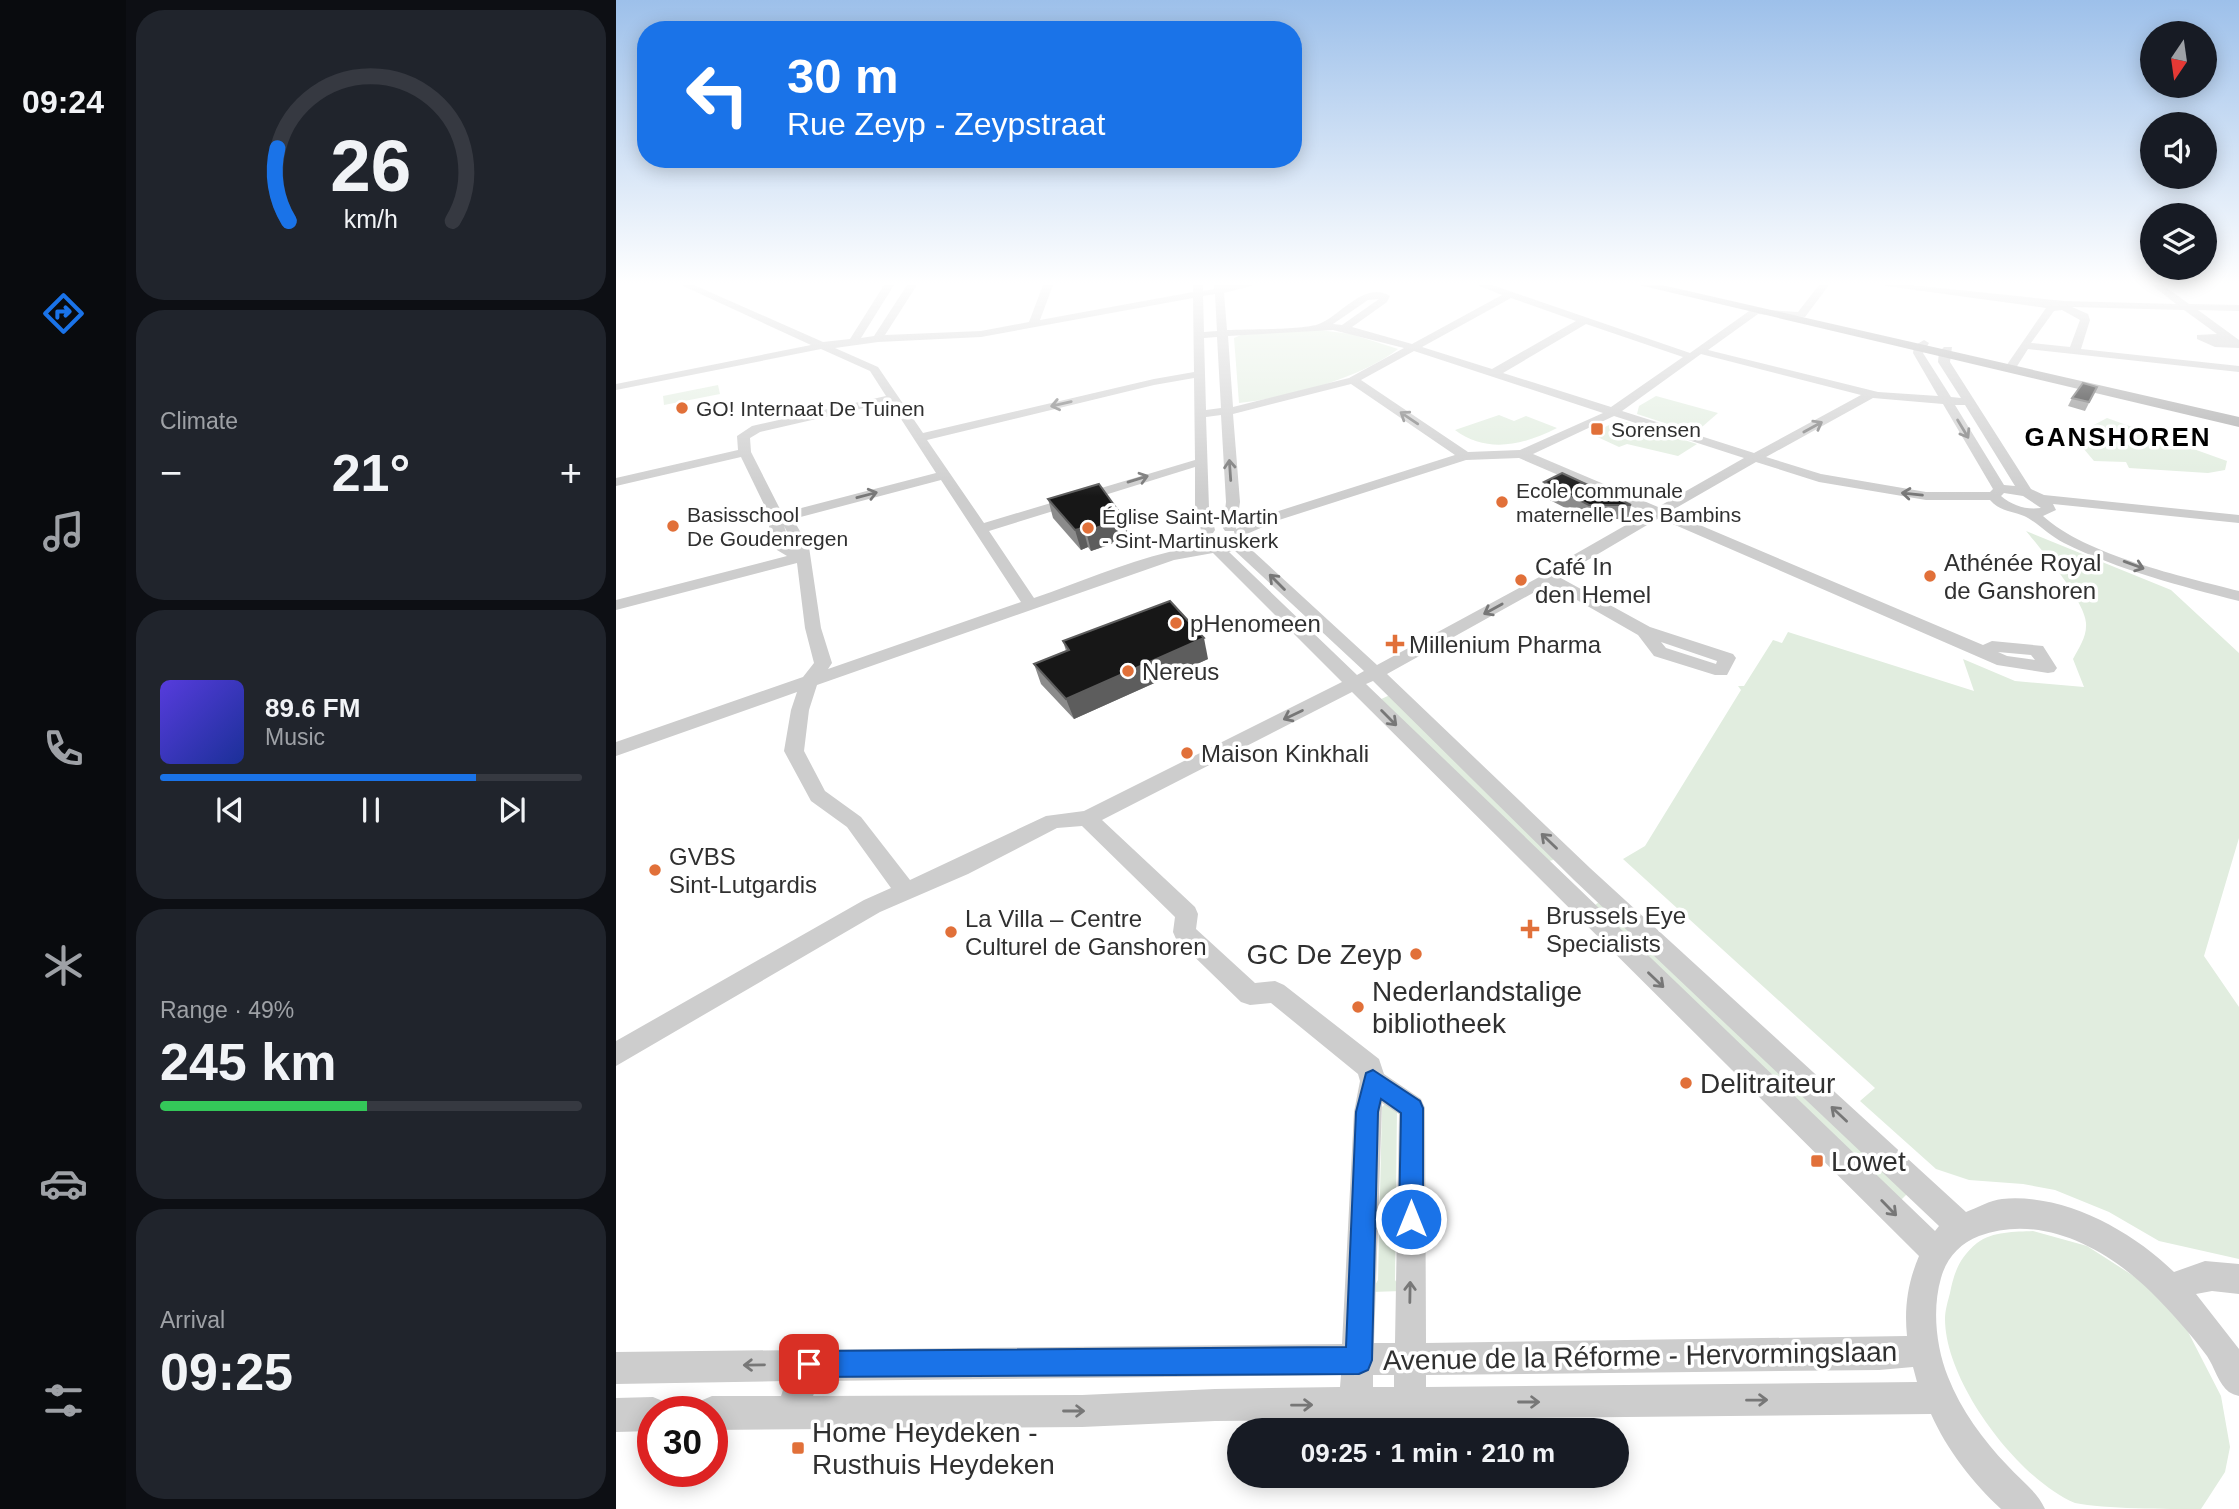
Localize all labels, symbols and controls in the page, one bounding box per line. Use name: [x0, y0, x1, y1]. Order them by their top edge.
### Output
north arrow: [2140, 21, 2217, 98]
map controls: [2140, 21, 2217, 280]
icon: left: [672, 49, 763, 140]
text: 30 m: [787, 49, 899, 103]
text: 09:24: [22, 84, 104, 120]
text: Rue Zeyp - Zeypstraat: [787, 106, 1105, 142]
button: sound: [2140, 112, 2217, 189]
text: 26: [331, 125, 411, 206]
button: layers: [2140, 203, 2217, 280]
text: km/h: [344, 205, 398, 233]
icon: directions: [39, 289, 88, 338]
place label: GO! Internaat De Tuinen: [696, 397, 925, 420]
one-way arrow: [1050, 398, 1073, 411]
marker: GO! Internaat De Tuinen: [674, 400, 690, 416]
text: Climate: [160, 408, 238, 434]
one-way arrow: [1400, 411, 1419, 425]
place label: Sorensen: [1611, 418, 1701, 441]
one-way arrow: [1956, 418, 1970, 438]
one-way arrow: [1802, 420, 1823, 433]
marker: Sorensen: [1589, 421, 1605, 437]
district label: GANSHOREN: [2024, 422, 2212, 452]
text: 21°: [332, 444, 410, 502]
text: −: [160, 452, 182, 494]
text: +: [560, 452, 582, 494]
one-way arrow: [1224, 459, 1237, 482]
one-way arrow: [1127, 472, 1149, 485]
place label: Ecole communale maternelle Les Bambins: [1516, 479, 1741, 526]
one-way arrow: [1901, 487, 1923, 500]
one-way arrow: [856, 488, 878, 501]
marker: Ecole communale maternelle Les Bambins: [1494, 494, 1510, 510]
place label: Basisschool De Goudenregen: [687, 503, 848, 550]
place label: Église Saint-Martin - Sint-Martinuskerk: [1102, 505, 1279, 552]
icon: music: [39, 507, 88, 556]
marker: Basisschool De Goudenregen: [665, 518, 681, 534]
marker: Église Saint-Martin - Sint-Martinuskerk: [1080, 520, 1096, 536]
place label: Athénée Royal de Ganshoren: [1944, 549, 2101, 604]
place label: Café In den Hemel: [1535, 553, 1651, 608]
one-way arrow: [2123, 560, 2145, 573]
marker: Athénée Royal de Ganshoren: [1922, 568, 1938, 584]
marker: Café In den Hemel: [1513, 572, 1529, 588]
one-way arrow: [1269, 573, 1286, 590]
one-way arrow: [1483, 603, 1504, 616]
place label: pHenomeen: [1190, 610, 1321, 637]
marker: pHenomeen: [1168, 615, 1184, 631]
place label: Millenium Pharma: [1409, 631, 1602, 658]
marker: Millenium Pharma: [1387, 636, 1403, 652]
place label: Nereus: [1142, 658, 1219, 685]
marker: Nereus: [1120, 663, 1136, 679]
text: 89.6 FM: [265, 693, 360, 723]
one-way arrow: [1283, 709, 1304, 723]
one-way arrow: [1381, 709, 1398, 726]
icon: phone: [39, 724, 88, 773]
text: Music: [265, 724, 325, 750]
place label: Maison Kinkhali: [1201, 740, 1369, 767]
marker: Maison Kinkhali: [1179, 745, 1195, 761]
icon: previous: [211, 791, 249, 829]
icon: pause: [352, 791, 390, 829]
icon: next: [493, 791, 531, 829]
one-way arrow: [1540, 833, 1557, 850]
place label: GVBS Sint-Lutgardis: [669, 843, 817, 898]
marker: GVBS Sint-Lutgardis: [647, 862, 663, 878]
place label: Brussels Eye Specialists: [1546, 902, 1686, 957]
place label: La Villa – Centre Culturel de Ganshoren: [965, 905, 1206, 960]
marker: Brussels Eye Specialists: [1520, 919, 1540, 939]
marker: La Villa – Centre Culturel de Ganshoren: [943, 924, 959, 940]
place label: GC De Zeyp: [1246, 939, 1402, 970]
icon: climate: [39, 941, 88, 990]
marker: GC De Zeyp: [1408, 946, 1424, 962]
one-way arrow: [1648, 972, 1665, 989]
place label: Nederlandstalige bibliotheek: [1372, 976, 1582, 1039]
text: Range · 49%: [160, 997, 294, 1023]
marker: Nederlandstalige bibliotheek: [1350, 999, 1366, 1015]
text: 245 km: [160, 1033, 336, 1091]
place label: Delitraiteur: [1700, 1068, 1835, 1099]
marker: Delitraiteur: [1678, 1075, 1694, 1091]
one-way arrow: [1831, 1106, 1848, 1123]
place label: Lowet: [1831, 1146, 1906, 1177]
marker: Lowet: [1809, 1153, 1825, 1169]
icon: car: [39, 1159, 88, 1208]
position arrow: [1374, 1182, 1448, 1256]
one-way arrow: [1880, 1199, 1897, 1216]
one-way arrow: [1404, 1281, 1417, 1304]
text: Arrival: [160, 1307, 225, 1333]
pin: [779, 1334, 839, 1394]
street label: Avenue de la Réforme - Hervormingslaan: [1382, 1336, 1898, 1376]
text: 09:25: [160, 1343, 293, 1401]
icon: arrive: [790, 1345, 828, 1383]
one-way arrow: [743, 1359, 766, 1372]
icon: filters: [39, 1376, 88, 1425]
one-way arrow: [1745, 1393, 1768, 1407]
one-way arrow: [1518, 1395, 1541, 1409]
speed limit sign: 30: [637, 1396, 728, 1487]
one-way arrow: [1290, 1398, 1313, 1412]
one-way arrow: [1063, 1404, 1086, 1418]
place label: Home Heydeken - Rusthuis Heydeken: [812, 1417, 1055, 1480]
text: 09:25 · 1 min · 210 m: [1301, 1438, 1555, 1468]
marker: Home Heydeken - Rusthuis Heydeken: [790, 1440, 806, 1456]

